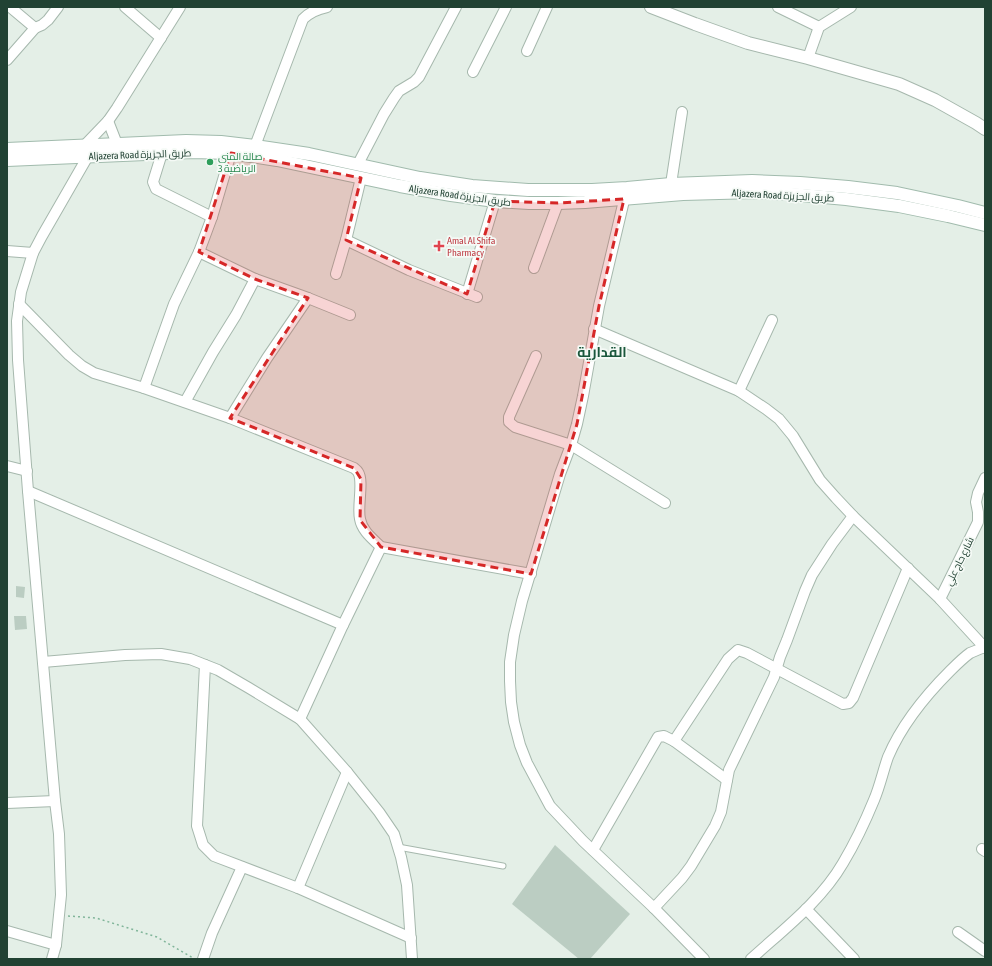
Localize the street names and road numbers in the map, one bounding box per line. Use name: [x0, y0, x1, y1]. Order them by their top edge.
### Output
street label: Aljazera Road طريق الجزيزة: [88, 147, 192, 163]
street label: Aljazera Road طريق الجزيزة: [408, 183, 512, 209]
street label: Aljazera Road طريق الجزيزة: [731, 187, 835, 205]
street label: شارع حاج علي: [943, 535, 978, 588]

